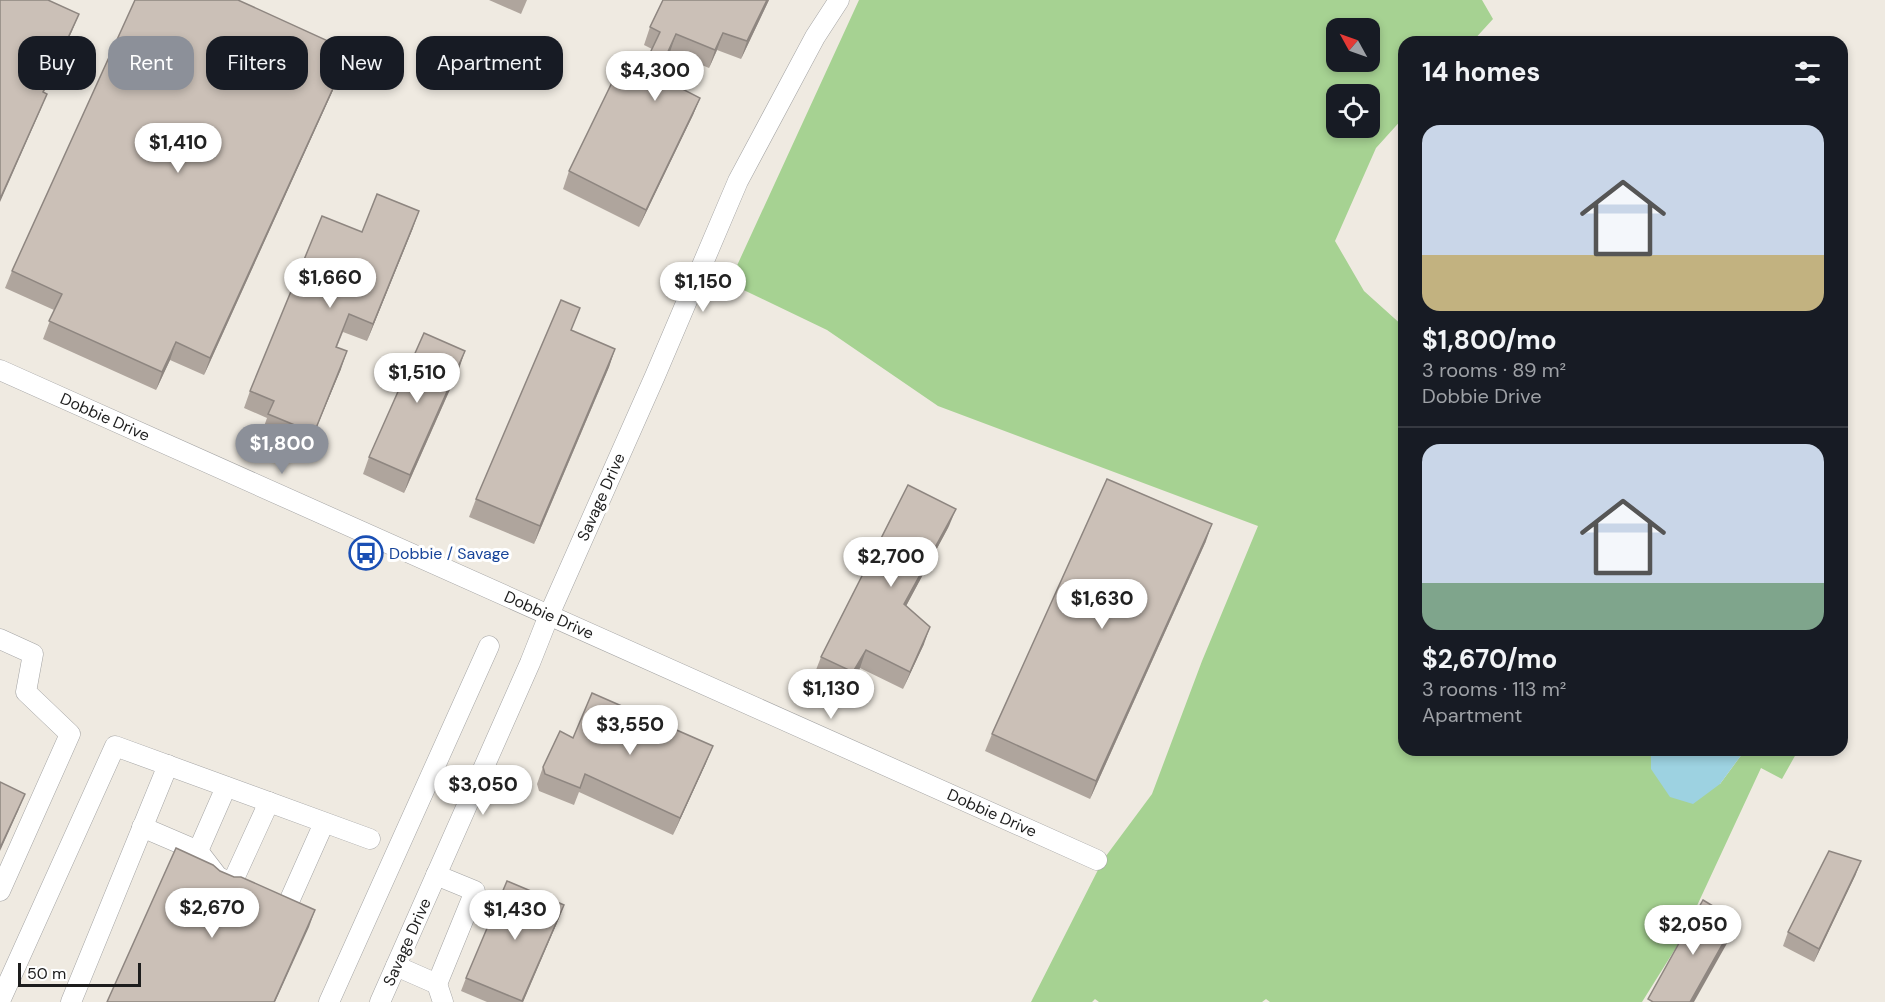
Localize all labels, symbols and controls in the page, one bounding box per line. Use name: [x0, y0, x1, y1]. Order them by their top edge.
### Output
north arrow: [1326, 18, 1380, 72]
map controls: [1326, 18, 1380, 138]
chip: Buy: [18, 36, 96, 90]
chip: Rent: [108, 36, 194, 90]
chip: Filters: [206, 36, 308, 90]
chip: New: [320, 36, 404, 90]
chip: Apartment: [416, 36, 563, 90]
pin: $4,300: [606, 51, 704, 102]
text: 14 homes: [1422, 55, 1540, 89]
icon: filters: [1791, 56, 1824, 89]
text: $4,300: [620, 57, 690, 83]
button: locate: [1326, 84, 1380, 138]
pin: $1,410: [129, 123, 227, 174]
text: $1,410: [149, 129, 207, 155]
icon: home: [1569, 164, 1677, 272]
pin: $1,660: [281, 258, 379, 309]
pin: $1,150: [654, 262, 752, 313]
text: $1,660: [298, 264, 362, 290]
text: $1,150: [674, 268, 732, 294]
text: $1,800/mo: [1422, 323, 1557, 357]
pin: $1,510: [368, 353, 466, 404]
text: 3 rooms · 89 m²: [1422, 357, 1566, 383]
text: $1,510: [388, 359, 446, 385]
text: Dobbie Drive: [1422, 383, 1542, 409]
street label: Dobbie Drive: [57, 388, 153, 446]
pin: $1,800: [233, 424, 331, 475]
text: $1,800: [249, 430, 315, 456]
street label: Savage Drive: [572, 450, 630, 544]
icon: home: [1569, 483, 1677, 591]
bus stop icon: Dobbie / Savage: [348, 535, 384, 571]
pin: $2,700: [842, 537, 940, 588]
place label: Dobbie / Savage: [389, 543, 509, 564]
text: $2,700: [857, 543, 925, 569]
pin: $1,630: [1053, 579, 1151, 630]
text: $1,630: [1070, 585, 1134, 611]
street label: Dobbie Drive: [501, 586, 597, 644]
text: $2,670/mo: [1422, 642, 1557, 676]
pin: $1,130: [782, 669, 880, 720]
text: $1,130: [802, 675, 860, 701]
text: 3 rooms · 113 m²: [1422, 676, 1566, 702]
text: Apartment: [1422, 702, 1522, 728]
pin: $3,550: [581, 705, 679, 756]
text: $3,550: [596, 711, 664, 737]
pin: $3,050: [434, 765, 532, 816]
text: $3,050: [448, 771, 518, 797]
street label: Dobbie Drive: [944, 784, 1040, 842]
pin: $2,670: [163, 888, 261, 939]
pin: $1,430: [466, 890, 564, 941]
text: $2,670: [179, 894, 245, 920]
street label: Savage Drive: [378, 895, 436, 989]
text: $1,430: [483, 896, 547, 922]
pin: $2,050: [1644, 905, 1742, 956]
text: $2,050: [1658, 911, 1728, 937]
scale bar: [18, 960, 141, 988]
text: 50 m: [27, 963, 66, 984]

